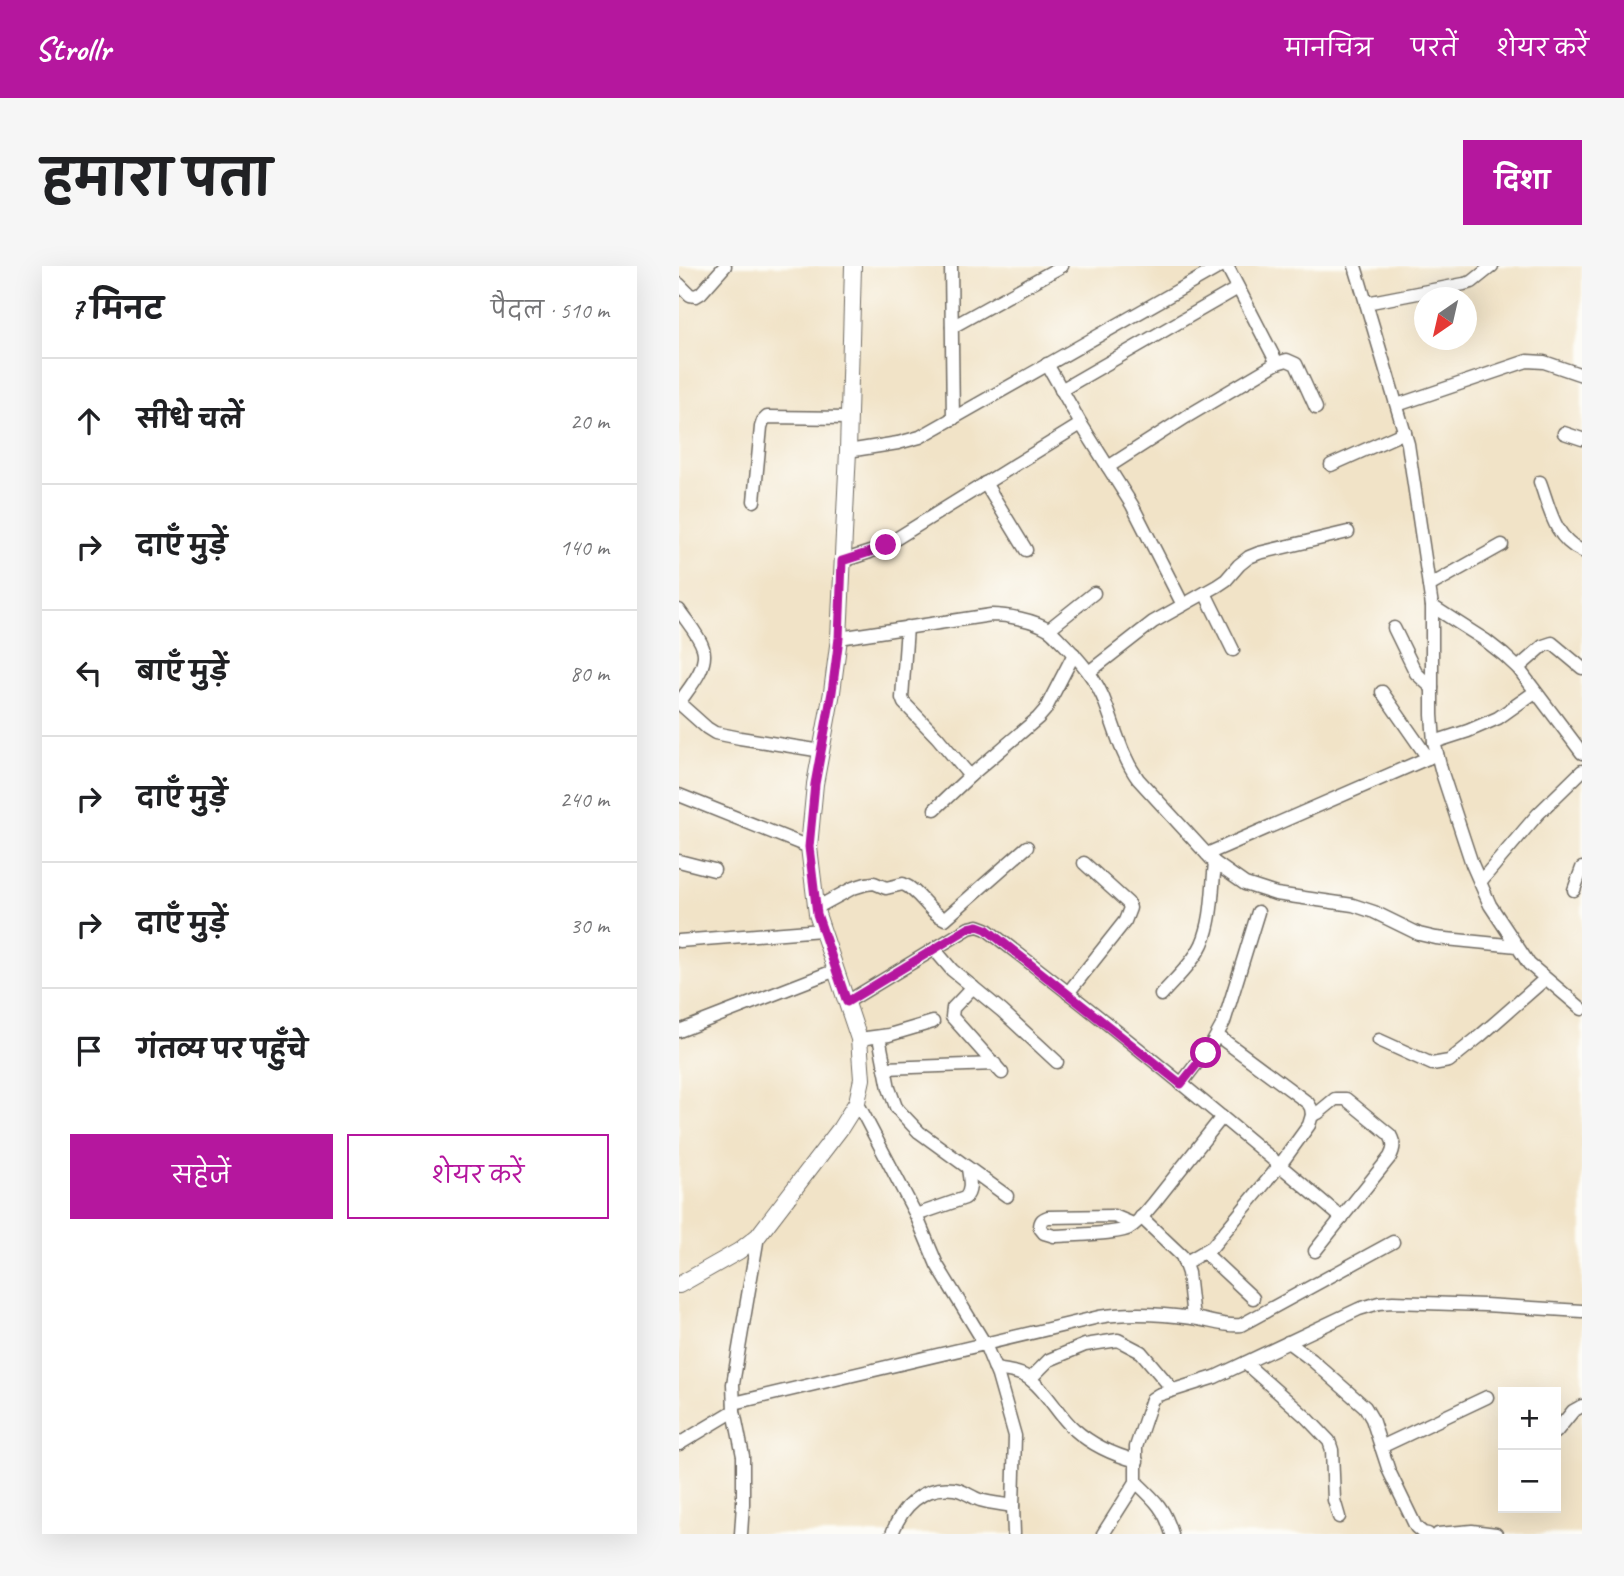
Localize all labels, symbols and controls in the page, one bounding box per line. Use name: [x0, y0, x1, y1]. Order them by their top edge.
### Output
text: Strollr: [35, 28, 110, 70]
text: मानचित्र: [1285, 33, 1373, 63]
text: परतें: [1411, 33, 1458, 63]
text: शेयर करें: [1496, 33, 1589, 63]
button: दिशा: [1463, 140, 1582, 225]
text: हमारा पता: [42, 148, 272, 210]
north arrow: [1414, 287, 1477, 350]
text: 7 मिनट: [70, 290, 163, 328]
text: पैदल · 510 m: [491, 296, 609, 325]
icon: ahead: [70, 402, 108, 440]
text: सीधे चलें: [137, 403, 243, 436]
text: 20 m: [570, 407, 609, 436]
icon: right: [70, 528, 108, 566]
text: दाएँ मुड़ें: [137, 529, 227, 562]
route end: [870, 529, 901, 560]
text: 140 m: [560, 533, 609, 562]
icon: left: [70, 654, 108, 692]
text: बाएँ मुड़ें: [137, 655, 228, 688]
text: 80 m: [570, 659, 609, 688]
icon: right: [70, 780, 108, 818]
text: दाएँ मुड़ें: [137, 781, 227, 814]
text: 240 m: [560, 785, 609, 814]
icon: right: [70, 906, 108, 944]
text: दाएँ मुड़ें: [137, 907, 227, 940]
text: 30 m: [570, 911, 609, 940]
icon: arrive: [70, 1032, 108, 1070]
text: गंतव्य पर पहुँचे: [137, 1033, 308, 1066]
route start: [1190, 1037, 1221, 1068]
button: सहेजें: [70, 1134, 333, 1219]
button: शेयर करें: [347, 1134, 609, 1219]
map controls: [1498, 1387, 1561, 1513]
button: +: [1498, 1387, 1561, 1450]
button: −: [1498, 1450, 1561, 1513]

